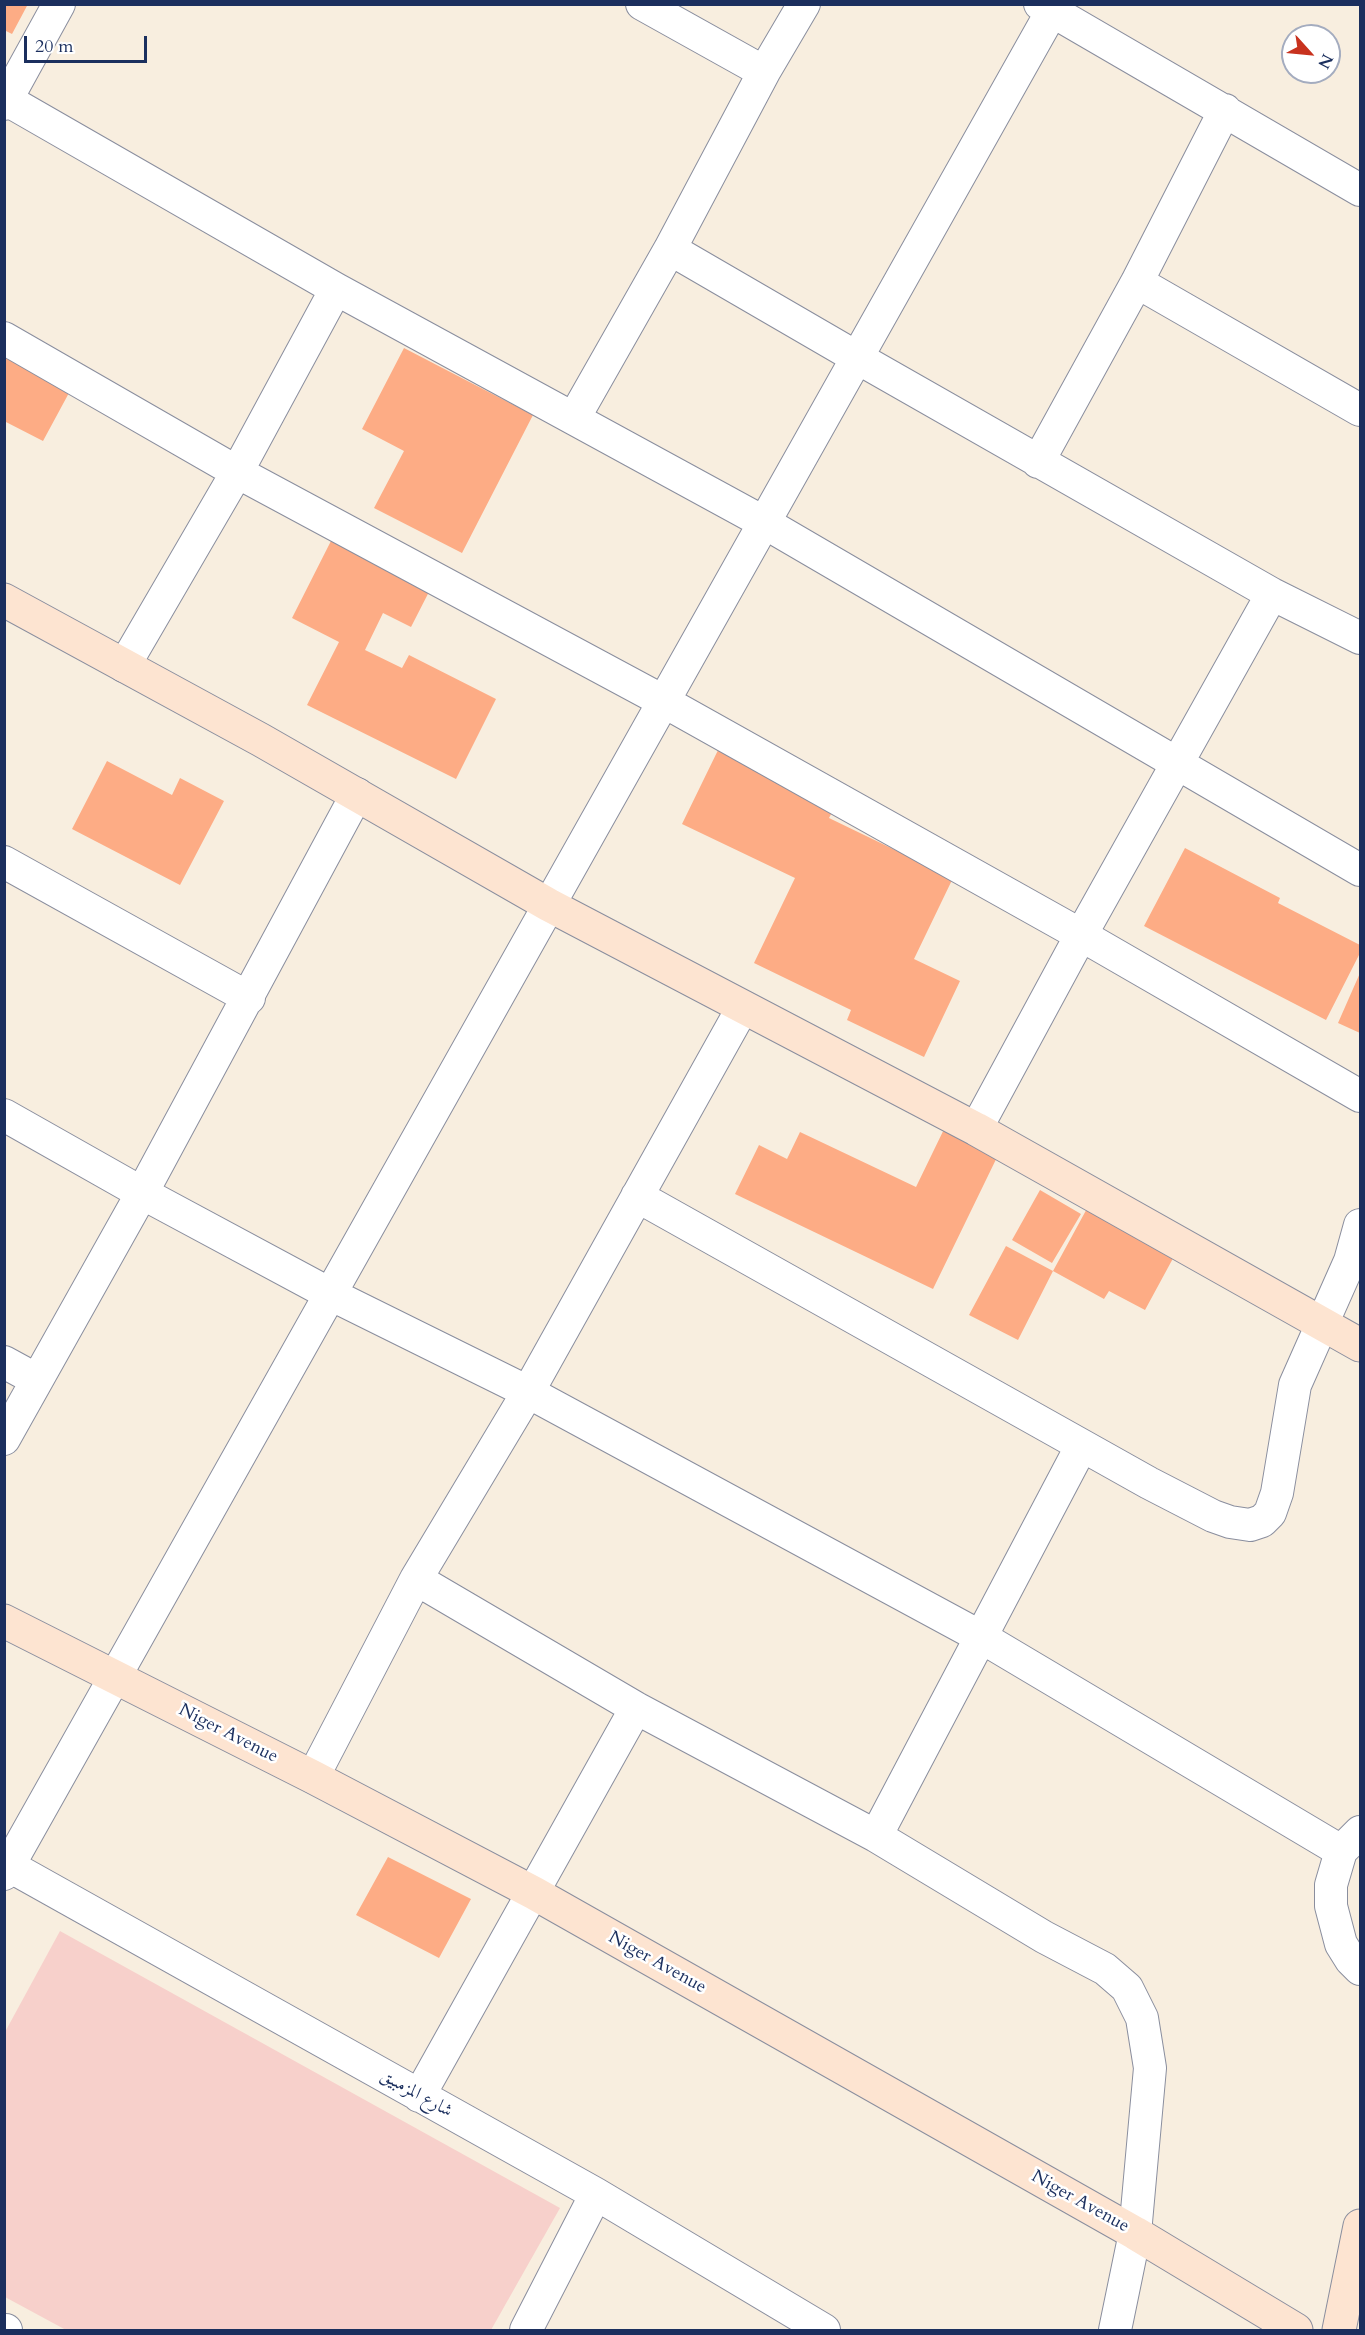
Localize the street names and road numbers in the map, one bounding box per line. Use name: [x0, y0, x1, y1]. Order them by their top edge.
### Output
street label: Niger Avenue: [175, 1700, 281, 1768]
street label: Niger Avenue: [604, 1927, 710, 1999]
street label: شارع المزمبيق: [376, 2065, 456, 2123]
street label: Niger Avenue: [1027, 2166, 1133, 2238]

